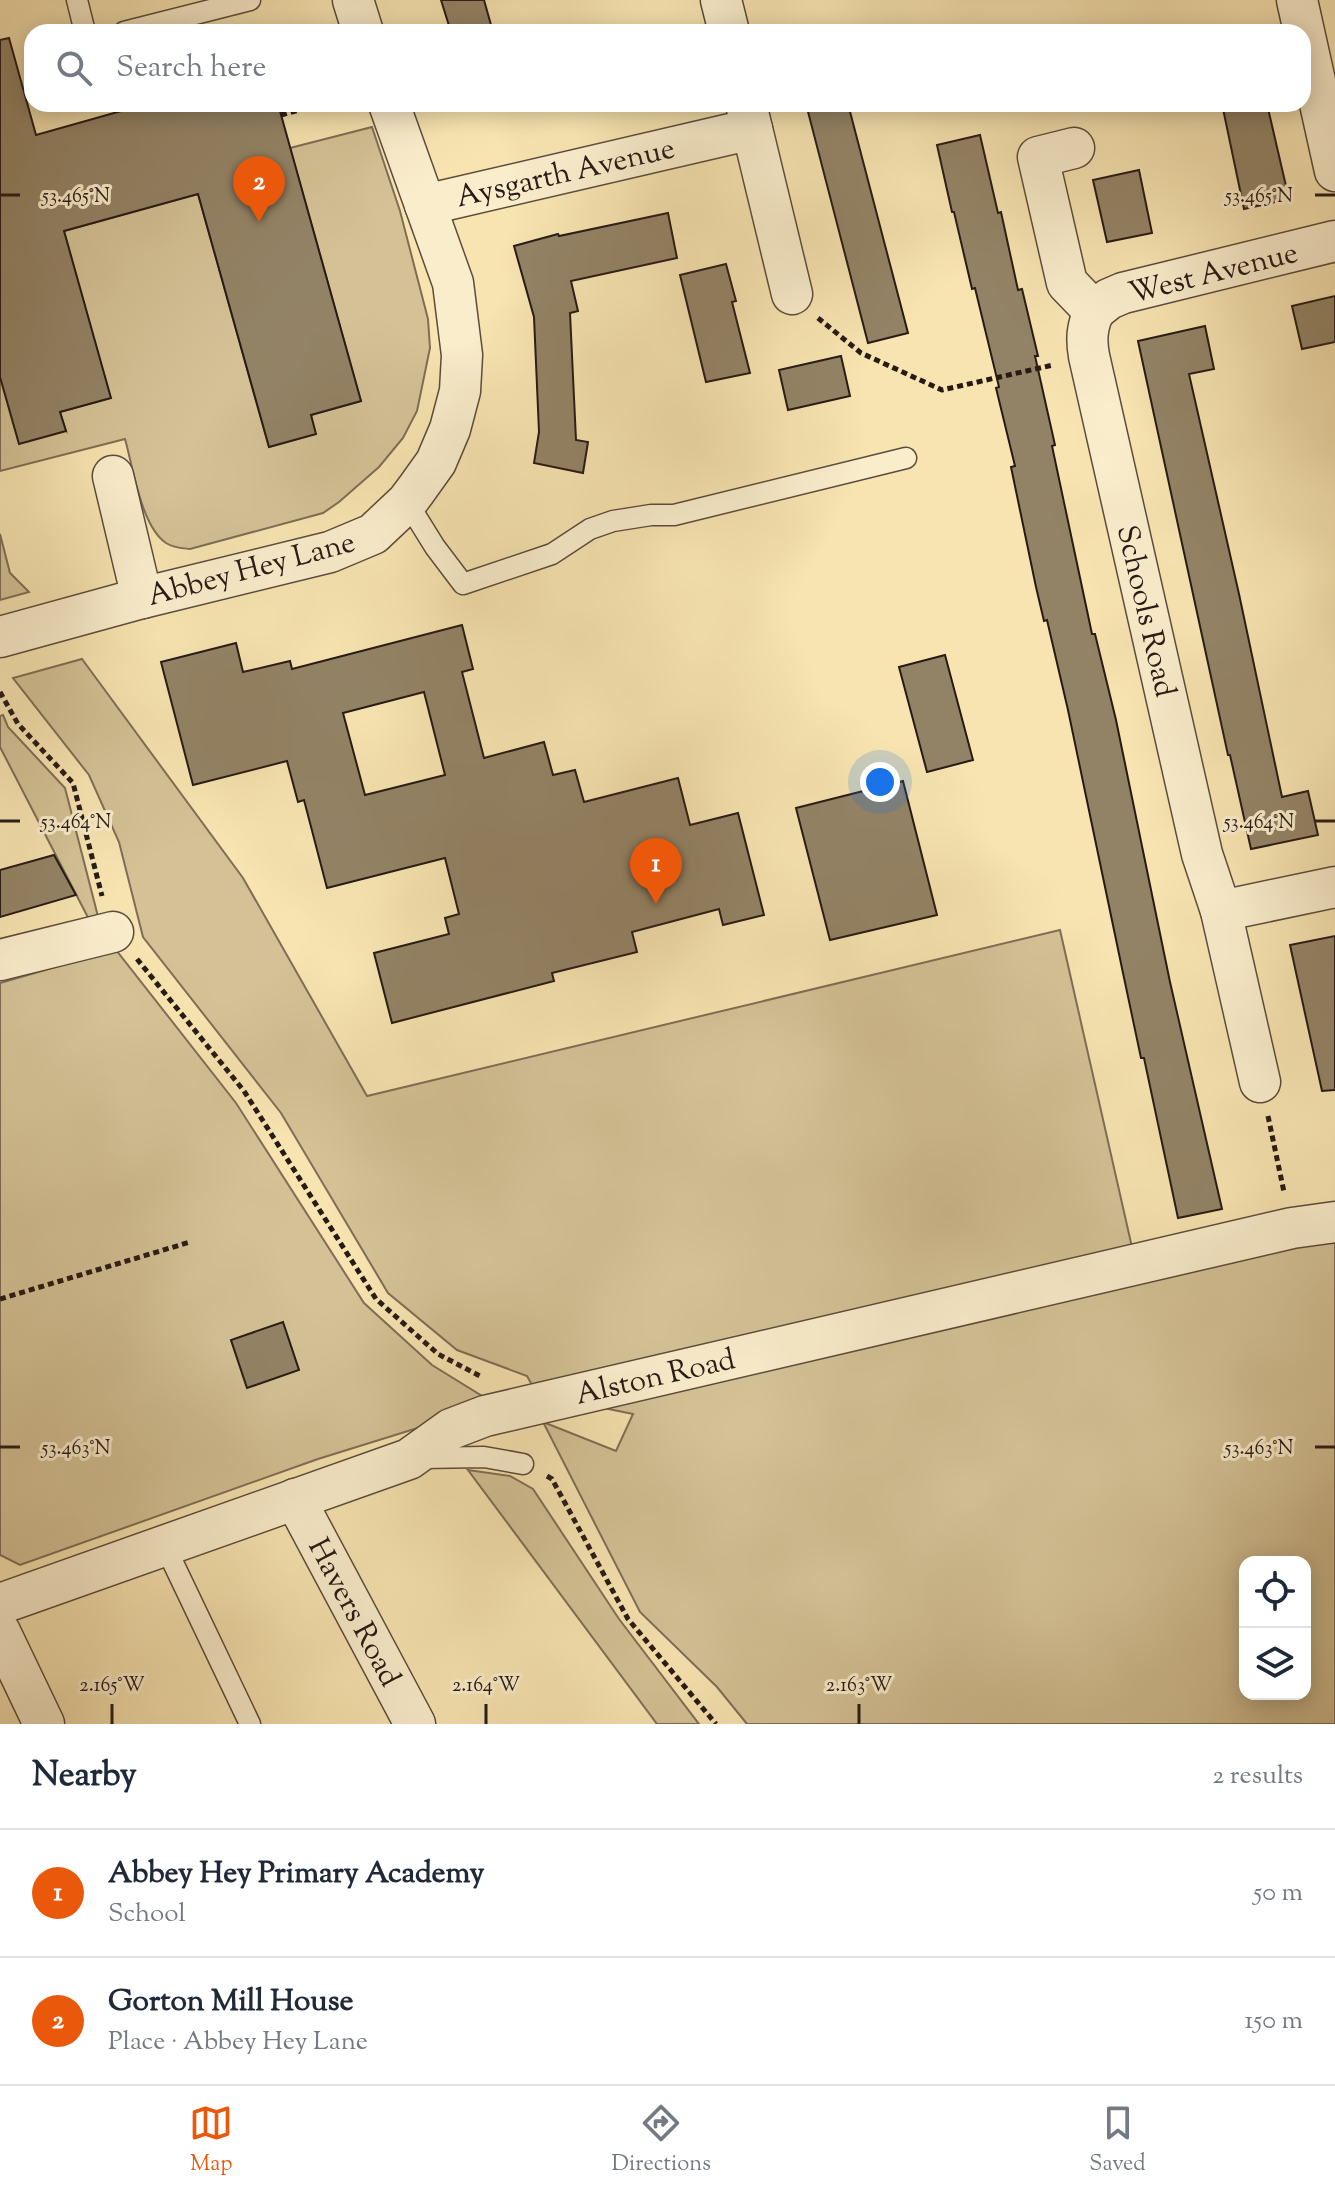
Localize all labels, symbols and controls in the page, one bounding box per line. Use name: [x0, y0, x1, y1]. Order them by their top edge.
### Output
search box: [24, 24, 1311, 112]
icon: search: [52, 46, 96, 90]
text: Search here: [116, 47, 266, 90]
street label: Aysgarth Avenue: [452, 128, 679, 220]
pin: 2: [233, 156, 285, 222]
text: 53.465°N: [41, 183, 110, 212]
text: 53.465°N: [1224, 183, 1293, 212]
street label: West Avenue: [1124, 233, 1303, 316]
street label: Schools Road: [1104, 521, 1185, 702]
street label: Abbey Hey Lane: [143, 522, 360, 619]
your location: [860, 762, 900, 802]
text: 53.464°N: [40, 809, 111, 838]
text: 53.464°N: [1223, 809, 1294, 838]
pin: 1: [630, 838, 682, 904]
street label: Alston Road: [571, 1339, 740, 1418]
text: 53.463°N: [41, 1435, 110, 1464]
text: 53.463°N: [1224, 1435, 1293, 1464]
street label: Havers Road: [296, 1531, 410, 1695]
map controls: [1239, 1556, 1311, 1700]
button: locate: [1239, 1556, 1311, 1628]
button: layers: [1239, 1628, 1311, 1700]
text: 2.165°W: [79, 1672, 145, 1701]
text: 2.164°W: [452, 1672, 520, 1701]
text: 2.163°W: [826, 1672, 892, 1701]
text: Nearby: [32, 1752, 137, 1801]
text: 2 results: [1212, 1758, 1303, 1795]
text: Abbey Hey Primary Academy: [108, 1853, 484, 1896]
text: 1: [54, 1875, 62, 1912]
text: 50 m: [1253, 1875, 1303, 1912]
text: School: [108, 1896, 186, 1933]
text: Gorton Mill House: [108, 1981, 353, 2024]
text: 2: [52, 2003, 64, 2040]
text: 150 m: [1244, 2003, 1303, 2040]
text: Place · Abbey Hey Lane: [108, 2024, 368, 2061]
tab: Map: [189, 2101, 233, 2181]
tab: Directions: [612, 2101, 711, 2181]
tab: Saved: [1089, 2101, 1146, 2181]

